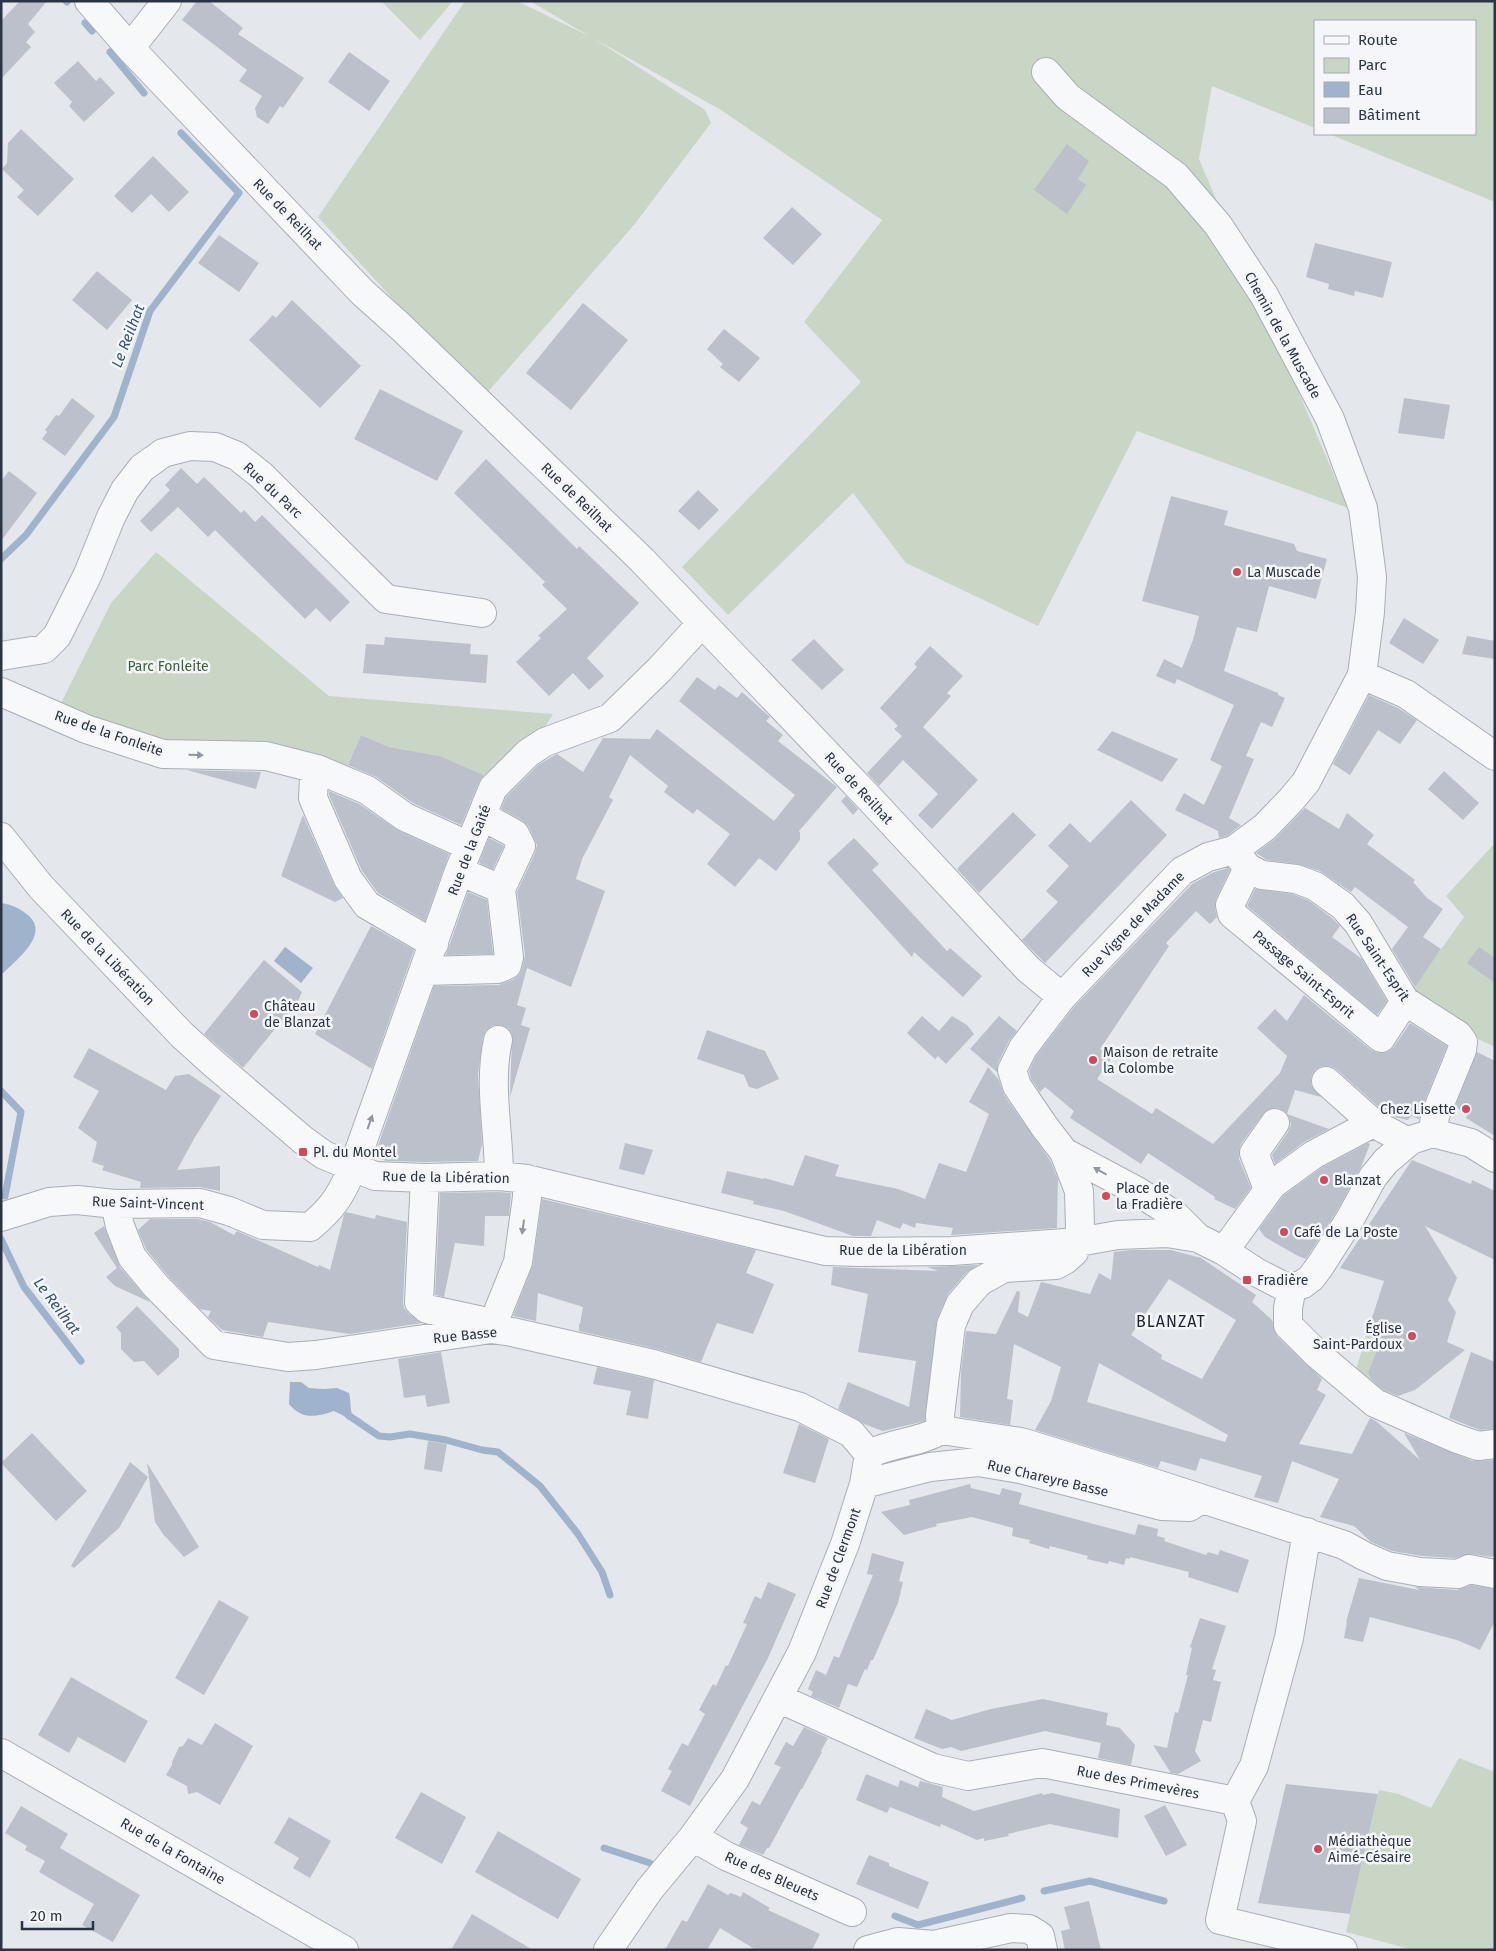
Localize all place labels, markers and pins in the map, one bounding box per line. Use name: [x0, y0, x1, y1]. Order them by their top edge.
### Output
place label: La Muscade: [1247, 564, 1321, 581]
marker: La Muscade: [1231, 566, 1243, 578]
place label: Château de Blanzat: [264, 998, 332, 1031]
marker: Château de Blanzat: [248, 1008, 260, 1020]
place label: Maison de retraite la Colombe: [1103, 1044, 1218, 1077]
marker: Maison de retraite la Colombe: [1087, 1054, 1099, 1066]
place label: Chez Lisette: [1380, 1101, 1456, 1118]
marker: Chez Lisette: [1460, 1103, 1472, 1115]
place label: Pl. du Montel: [313, 1144, 396, 1161]
marker: Pl. du Montel: [297, 1146, 309, 1158]
place label: Blanzat: [1334, 1172, 1382, 1189]
marker: Blanzat: [1318, 1174, 1330, 1186]
place label: Place de la Fradière: [1116, 1180, 1183, 1213]
marker: Place de la Fradière: [1100, 1190, 1112, 1202]
place label: Café de La Poste: [1294, 1224, 1398, 1241]
marker: Café de La Poste: [1278, 1226, 1290, 1238]
place label: Fradière: [1257, 1272, 1308, 1289]
marker: Fradière: [1241, 1274, 1253, 1286]
place label: Église Saint-Pardoux: [1313, 1319, 1402, 1353]
marker: Église Saint-Pardoux: [1406, 1330, 1418, 1342]
place label: Médiathèque Aimé-Césaire: [1328, 1833, 1412, 1866]
marker: Médiathèque Aimé-Césaire: [1312, 1843, 1324, 1855]

